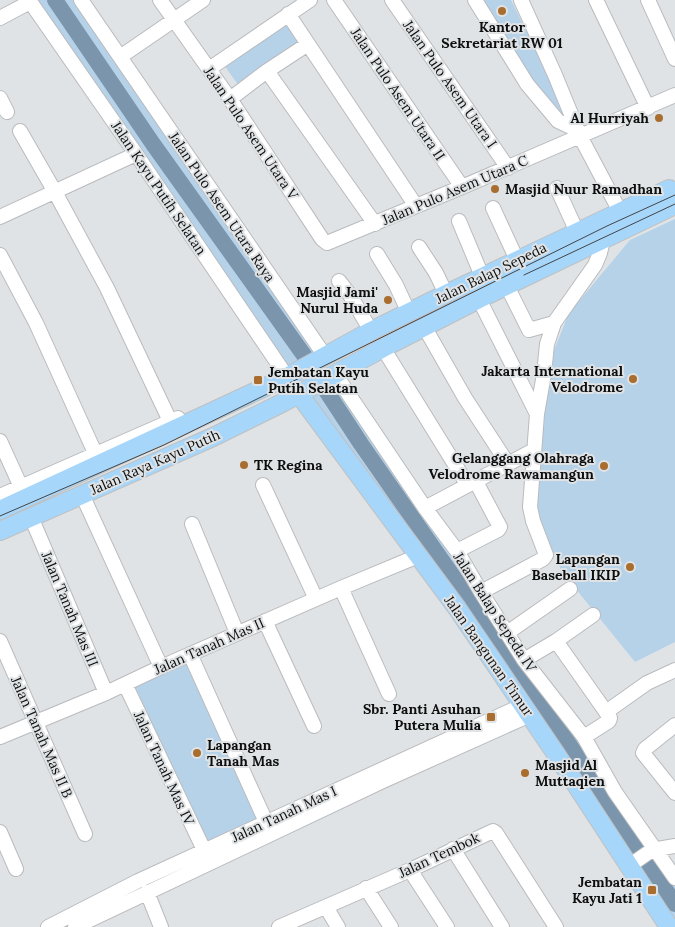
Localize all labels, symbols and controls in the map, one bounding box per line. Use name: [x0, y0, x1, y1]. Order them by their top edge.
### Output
marker: Kantor Sekretariat RW 01: [496, 5, 508, 17]
street label: Jalan Pulo Asem Utara I: [399, 16, 501, 151]
place label: Kantor Sekretariat RW 01: [441, 18, 563, 52]
street label: Jalan Pulo Asem Utara II: [346, 23, 449, 164]
street label: Jalan Pulo Asem Utara V: [199, 62, 303, 203]
place label: Al Hurriyah: [570, 109, 649, 127]
marker: Al Hurriyah: [653, 112, 665, 124]
street label: Jalan Kayu Putih Selatan: [107, 117, 211, 259]
street label: Jalan Pulo Asem Utara Raya: [164, 128, 279, 286]
street label: Jalan Pulo Asem Utara C: [378, 151, 531, 229]
place label: Masjid Nuur Ramadhan: [505, 180, 662, 198]
marker: Masjid Nuur Ramadhan: [489, 183, 501, 195]
street label: Jalan Balap Sepeda: [432, 238, 550, 308]
place label: Masjid Jami' Nurul Huda: [296, 283, 379, 317]
marker: Masjid Jami' Nurul Huda: [382, 294, 394, 306]
place label: Jakarta International Velodrome: [481, 362, 624, 396]
place label: Jembatan Kayu Putih Selatan: [268, 363, 369, 397]
marker: Jakarta International Velodrome: [627, 373, 639, 385]
marker: Jembatan Kayu Putih Selatan: [252, 374, 264, 386]
street label: Jalan Raya Kayu Putih: [86, 425, 223, 499]
place label: Gelanggang Olahraga Velodrome Rawamangun: [428, 449, 595, 483]
place label: TK Regina: [254, 456, 323, 474]
marker: TK Regina: [238, 459, 250, 471]
marker: Gelanggang Olahraga Velodrome Rawamangun: [598, 460, 610, 472]
street label: Jalan Tanah Mas III: [37, 548, 102, 669]
street label: Jalan Balap Sepeda IV: [449, 548, 541, 676]
place label: Lapangan Baseball IKIP: [532, 550, 620, 584]
marker: Lapangan Baseball IKIP: [624, 561, 636, 573]
street label: Jalan Bangunan Timur: [440, 591, 538, 720]
street label: Jalan Tanah Mas II: [150, 614, 267, 679]
street label: Jalan Tanah Mas II B: [7, 673, 77, 801]
place label: Sbr. Panti Asuhan Putera Mulia: [363, 700, 482, 734]
street label: Jalan Tanah Mas IV: [129, 707, 199, 828]
marker: Sbr. Panti Asuhan Putera Mulia: [485, 711, 497, 723]
place label: Lapangan Tanah Mas: [207, 736, 279, 770]
marker: Lapangan Tanah Mas: [191, 747, 203, 759]
place label: Masjid Al Muttaqien: [535, 756, 605, 790]
marker: Masjid Al Muttaqien: [519, 767, 531, 779]
street label: Jalan Tanah Mas I: [228, 782, 339, 847]
street label: Jalan Tembok: [395, 828, 483, 882]
place label: Jembatan Kayu Jati 1: [572, 873, 642, 907]
marker: Jembatan Kayu Jati 1: [646, 884, 658, 896]

